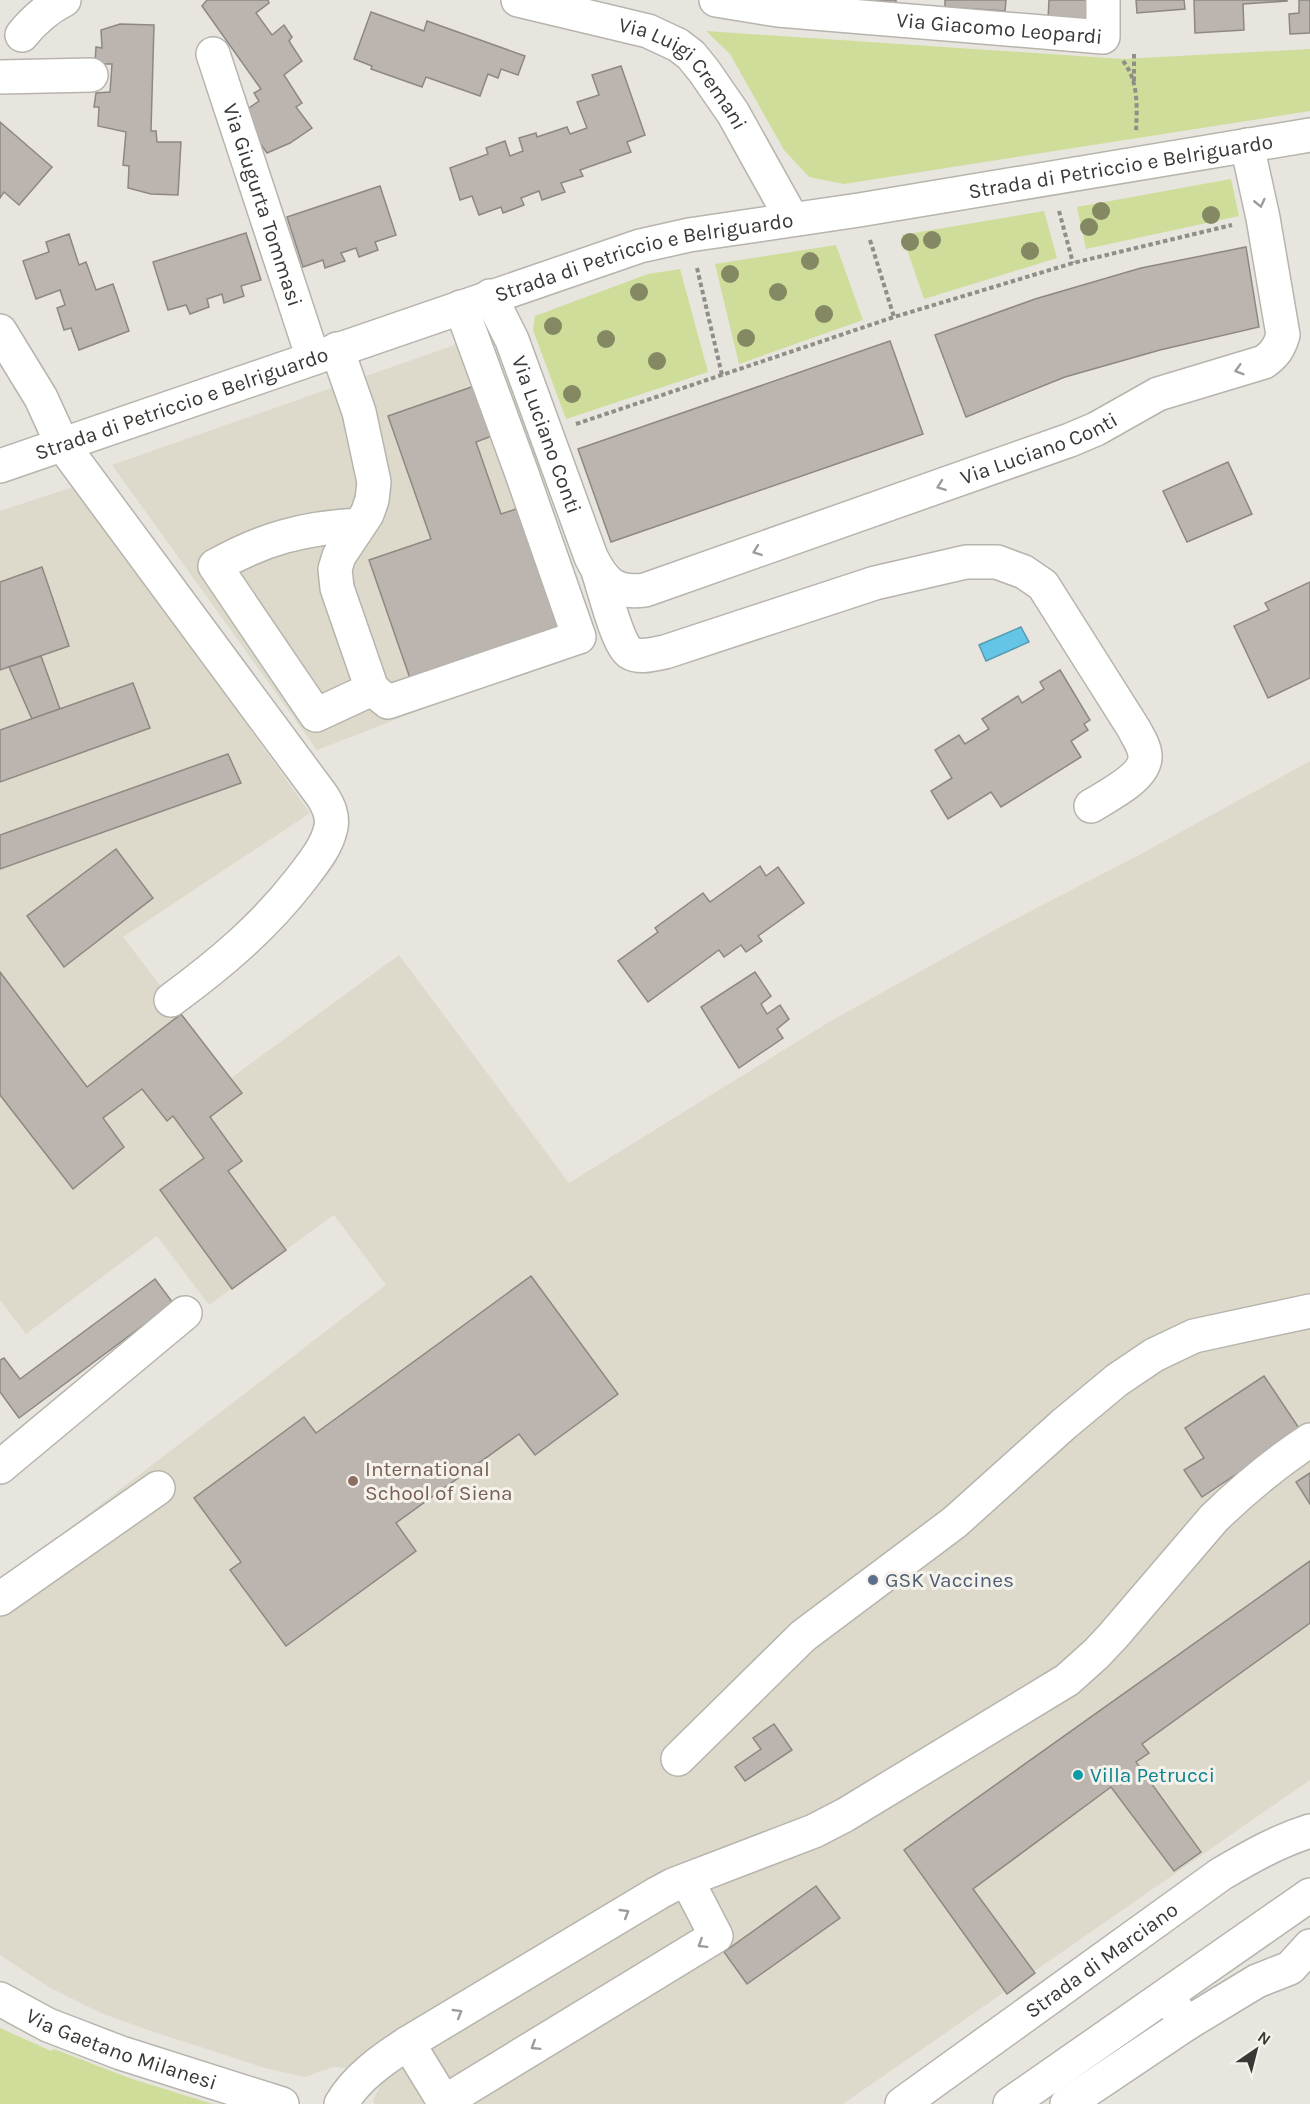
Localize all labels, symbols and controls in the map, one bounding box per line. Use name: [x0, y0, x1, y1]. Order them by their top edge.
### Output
street label: Via Giacomo Leopardi: [895, 8, 1103, 49]
street label: Via Luigi Cremani: [616, 12, 752, 134]
street label: Via Giugurta Tommasi: [218, 100, 307, 310]
street label: Strada di Petriccio e Belriguardo: [967, 129, 1275, 204]
one-way arrow: [1253, 197, 1266, 207]
street label: Strada di Petriccio e Belriguardo: [492, 208, 795, 307]
street label: Strada di Petriccio e Belriguardo: [32, 342, 331, 465]
street label: Via Luciano Conti: [507, 353, 586, 517]
one-way arrow: [1234, 363, 1245, 375]
street label: Via Luciano Conti: [957, 407, 1122, 490]
one-way arrow: [936, 479, 947, 492]
one-way arrow: [752, 543, 763, 556]
place label: International School of Siena: [365, 1457, 513, 1505]
marker: International School of Siena: [346, 1474, 360, 1488]
place label: GSK Vaccines: [885, 1568, 1014, 1592]
marker: GSK Vaccines: [866, 1573, 880, 1587]
place label: Villa Petrucci: [1090, 1763, 1215, 1787]
marker: Villa Petrucci: [1071, 1768, 1085, 1782]
street label: Strada di Marciano: [1021, 1897, 1182, 2023]
one-way arrow: [619, 1908, 629, 1920]
one-way arrow: [698, 1937, 708, 1949]
street label: Via Gaetano Milanesi: [22, 2003, 220, 2095]
one-way arrow: [452, 2009, 462, 2020]
north arrow: [1226, 2020, 1286, 2080]
text: N: [1254, 2027, 1274, 2049]
one-way arrow: [531, 2039, 541, 2051]

